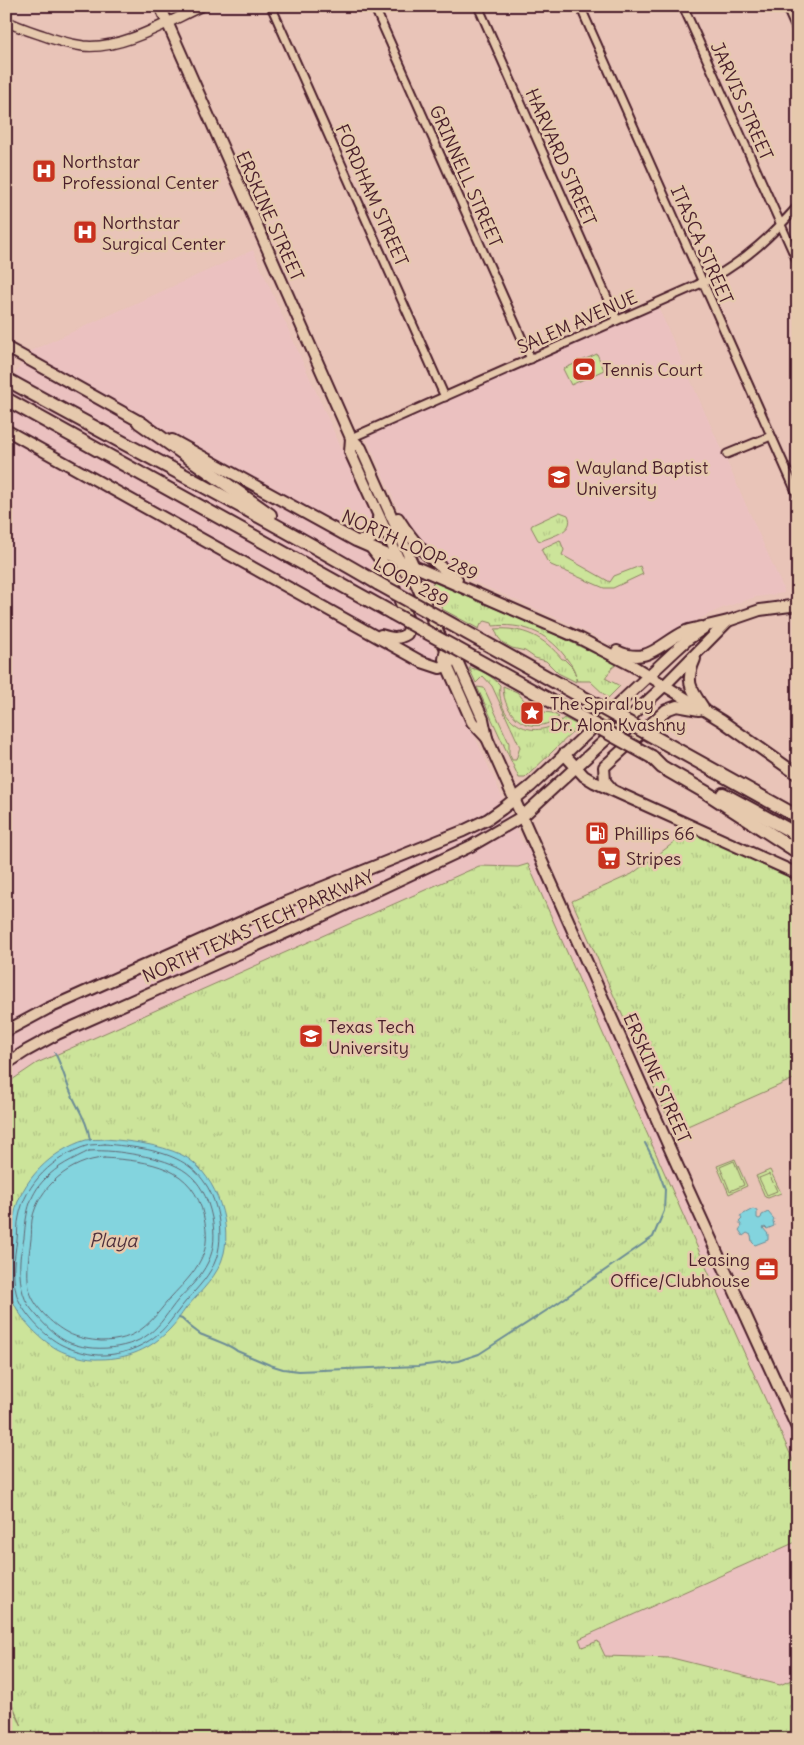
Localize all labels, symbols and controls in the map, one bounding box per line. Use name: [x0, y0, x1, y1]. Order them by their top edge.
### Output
street label: JARVIS STREET: [706, 38, 778, 164]
street label: HARVARD STREET: [520, 85, 602, 229]
street label: GRINNELL STREET: [424, 101, 508, 251]
street label: FORDHAM STREET: [330, 120, 414, 270]
street label: ERSKINE STREET: [231, 148, 309, 284]
place label: Northstar Professional Center: [62, 150, 220, 194]
hospital icon: Northstar Professional Center: [31, 158, 57, 184]
street label: ITASCA STREET: [666, 182, 738, 308]
place label: Northstar Surgical Center: [102, 211, 226, 255]
hospital icon: Northstar Surgical Center: [72, 219, 98, 245]
street label: SALEM AVENUE: [513, 285, 641, 359]
sports icon: Tennis Court: [571, 356, 597, 382]
place label: Tennis Court: [602, 358, 703, 381]
place label: Wayland Baptist University: [576, 456, 708, 500]
school or university icon: Wayland Baptist University: [546, 464, 572, 490]
street label: NORTH LOOP 289: [339, 505, 481, 585]
street label: LOOP 289: [370, 553, 452, 611]
place label: The Spiral by Dr. Alon Kvashny: [550, 692, 686, 736]
place icon: The Spiral by Dr. Alon Kvashny: [519, 700, 545, 726]
fuel station icon: Phillips 66: [584, 820, 610, 846]
place label: Phillips 66: [614, 822, 695, 845]
supermarket icon: Stripes: [596, 845, 622, 871]
place label: Stripes: [626, 847, 681, 870]
street label: NORTH TEXAS TECH PARKWAY: [139, 864, 377, 988]
street label: ERSKINE STREET: [618, 1010, 696, 1146]
place label: Texas Tech University: [328, 1015, 415, 1059]
school or university icon: Texas Tech University: [298, 1023, 324, 1049]
water label: Playa: [89, 1228, 138, 1252]
place label: Leasing Office/Clubhouse: [610, 1248, 750, 1292]
office icon: Leasing Office/Clubhouse: [754, 1256, 780, 1282]

